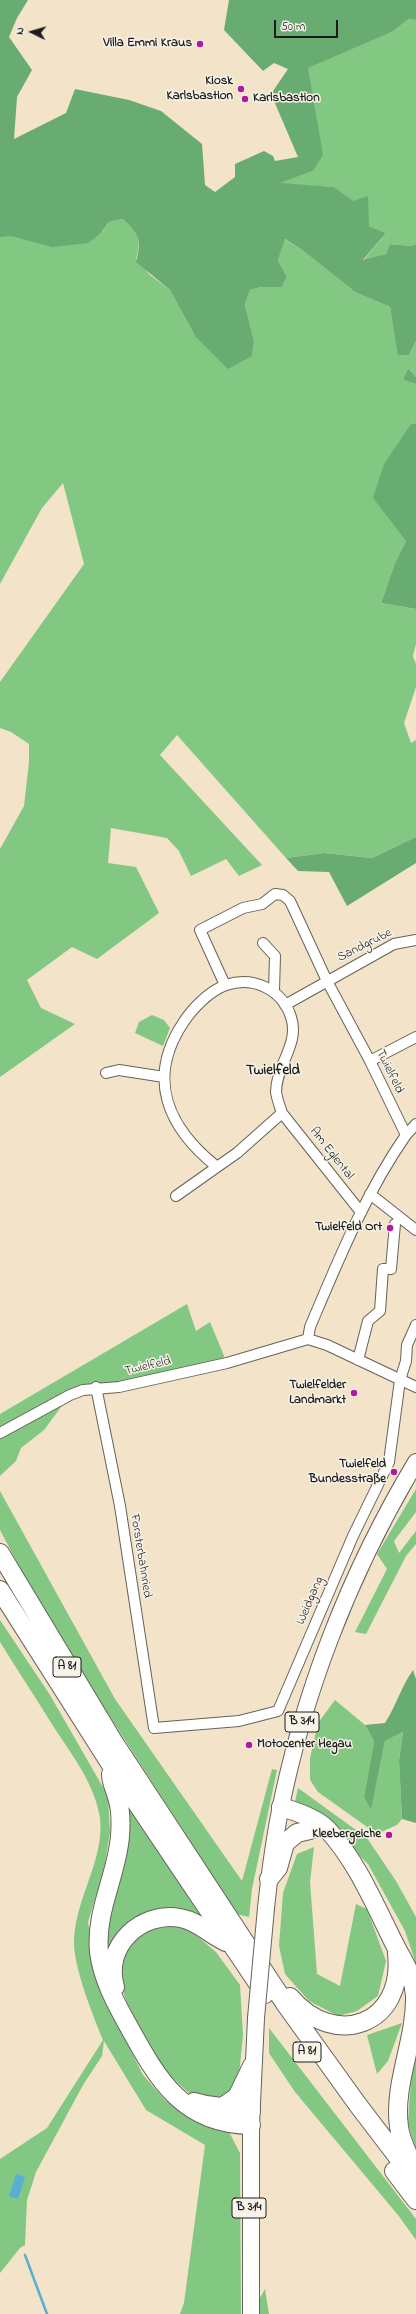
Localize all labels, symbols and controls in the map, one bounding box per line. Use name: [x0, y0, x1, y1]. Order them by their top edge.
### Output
north arrow: [12, 12, 52, 52]
scale bar: [276, 12, 340, 38]
text: 50 m: [281, 18, 305, 36]
text: N: [12, 27, 28, 35]
place label: Villa Emmi Kraus: [103, 36, 192, 52]
marker: Villa Emmi Kraus: [195, 39, 205, 49]
place label: Kiosk Karlsbastion: [166, 74, 233, 105]
marker: Kiosk Karlsbastion: [236, 84, 246, 94]
place label: Karlsbastion: [253, 91, 320, 107]
marker: Karlsbastion: [240, 94, 250, 104]
street label: Sandgrube: [335, 926, 395, 966]
street label: Twielfeld: [372, 1048, 406, 1096]
district label: Twielfeld: [246, 1063, 300, 1081]
street label: Am Eglental: [306, 1125, 356, 1183]
place label: Twielfeld Ort: [315, 1220, 382, 1236]
marker: Twielfeld Ort: [385, 1223, 395, 1233]
street label: Twielfeld: [123, 1354, 173, 1380]
place label: Twielfelder Landmarkt: [289, 1378, 346, 1409]
marker: Twielfelder Landmarkt: [349, 1388, 359, 1398]
place label: Twielfeld Bundesstraße: [309, 1457, 386, 1488]
marker: Twielfeld Bundesstraße: [389, 1467, 399, 1477]
street label: Forsterbahnried: [126, 1513, 154, 1599]
street label: Weidgang: [294, 1575, 328, 1627]
road number: A 81: [53, 1657, 81, 1677]
road number: B 314: [285, 1712, 319, 1732]
place label: Motocenter Hegau: [257, 1737, 352, 1753]
marker: Motocenter Hegau: [244, 1740, 254, 1750]
place label: Kleebergeiche: [312, 1827, 381, 1843]
marker: Kleebergeiche: [384, 1830, 394, 1840]
road number: A 81: [293, 2042, 321, 2062]
road number: B 314: [232, 2198, 266, 2218]

